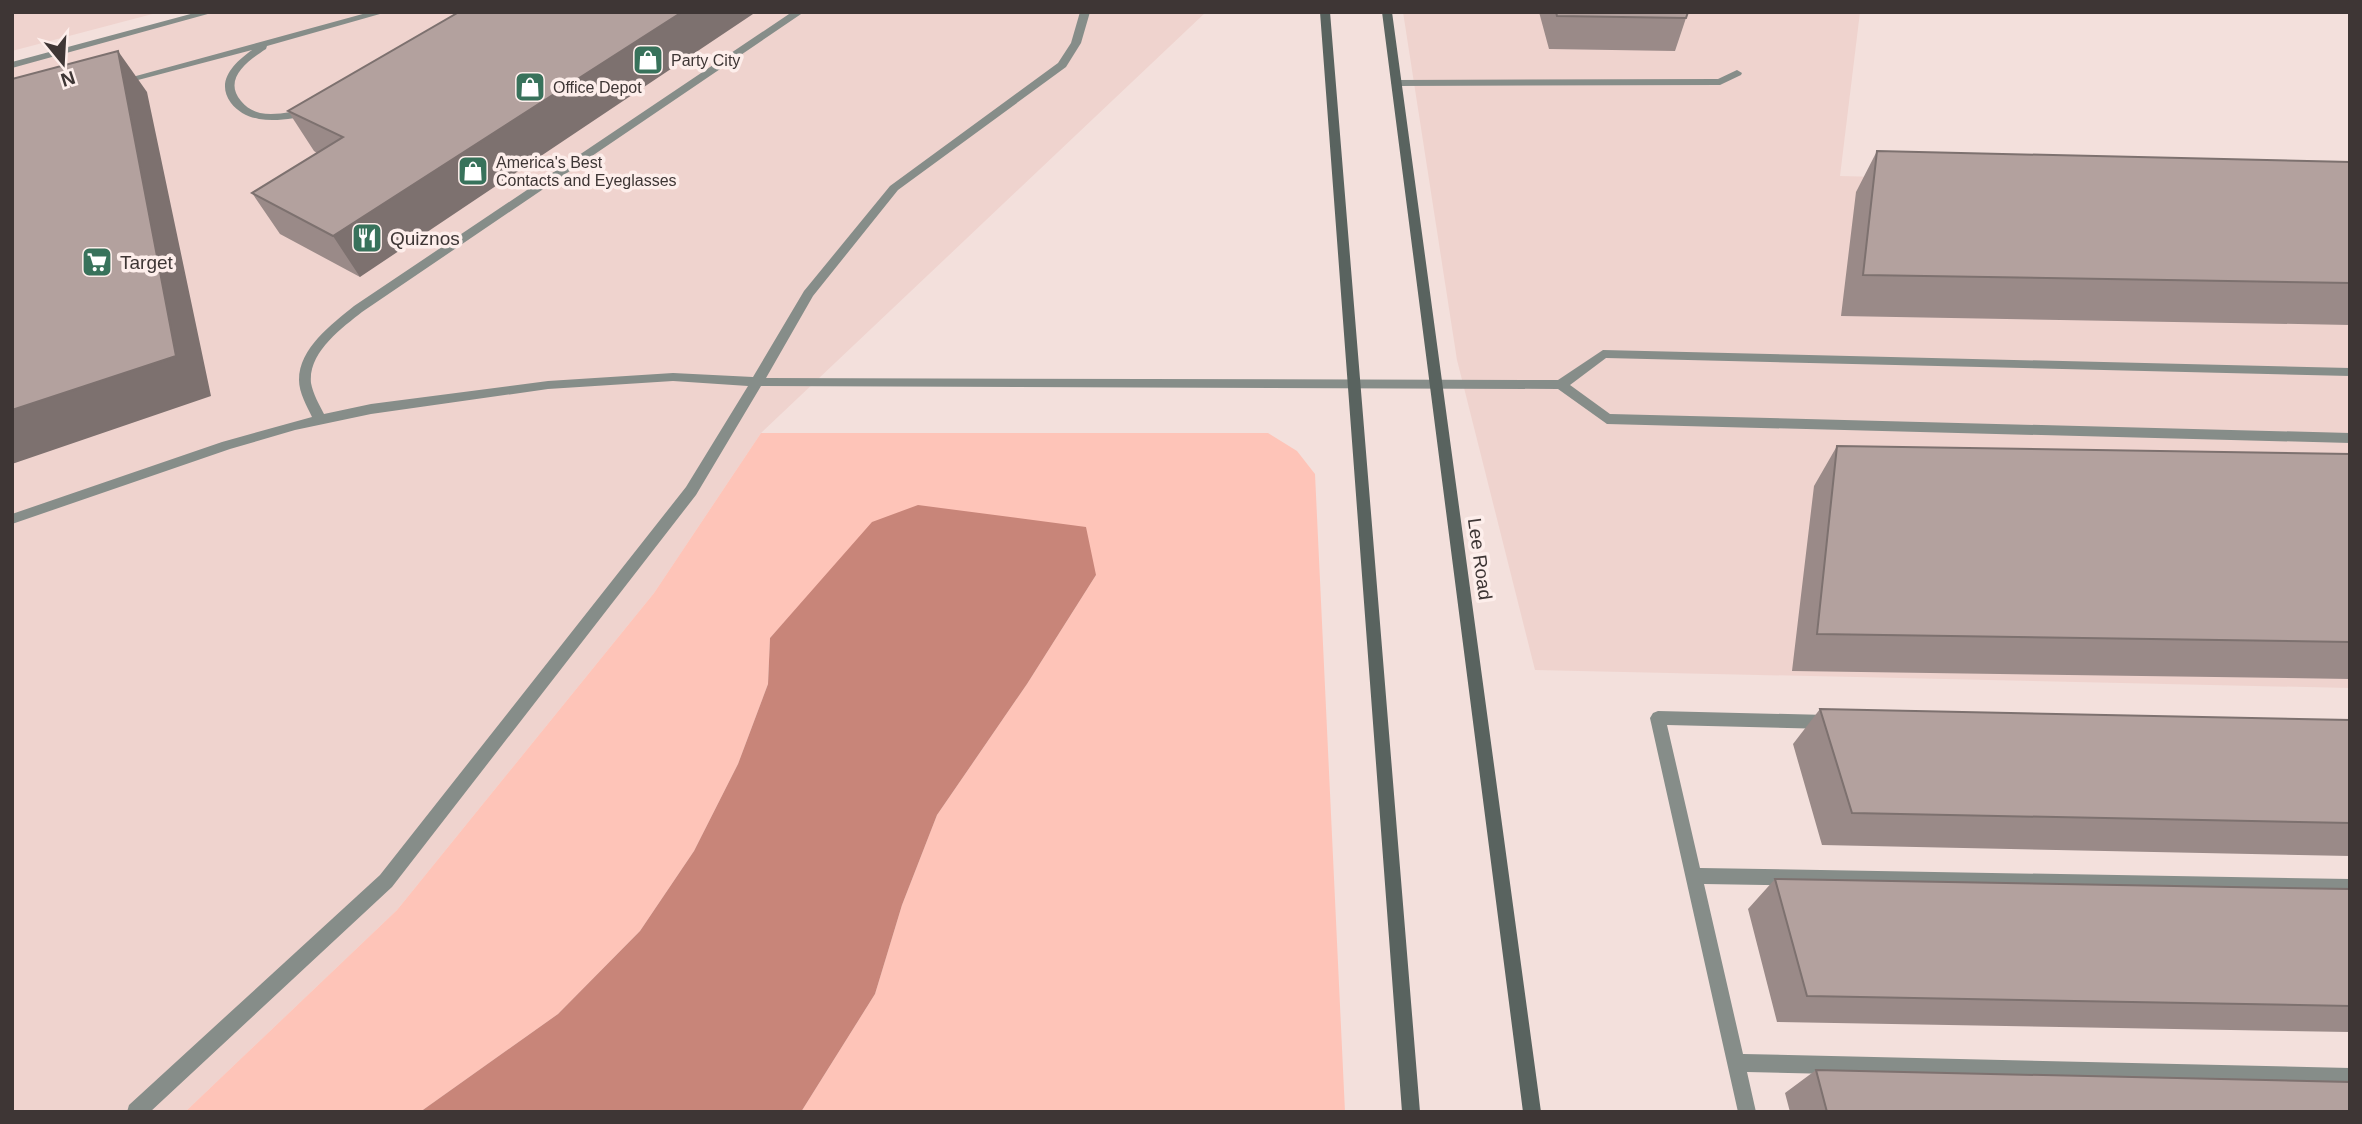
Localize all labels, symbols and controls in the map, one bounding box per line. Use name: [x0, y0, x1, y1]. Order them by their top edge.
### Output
north arrow: [28, 28, 98, 98]
shop icon: Party City: [631, 43, 665, 77]
place label: Party City: [671, 52, 740, 69]
text: N: [58, 67, 78, 91]
shop icon: Office Depot: [513, 70, 547, 104]
place label: Office Depot: [553, 79, 642, 96]
shop icon: America's Best Contacts and Eyeglasses: [456, 154, 490, 188]
place label: America's Best Contacts and Eyeglasses: [496, 154, 677, 189]
restaurant icon: Quiznos: [350, 221, 384, 255]
place label: Quiznos: [390, 228, 460, 249]
supermarket icon: Target: [80, 245, 114, 279]
place label: Target: [120, 252, 174, 273]
street label: Lee Road: [1464, 517, 1496, 601]

